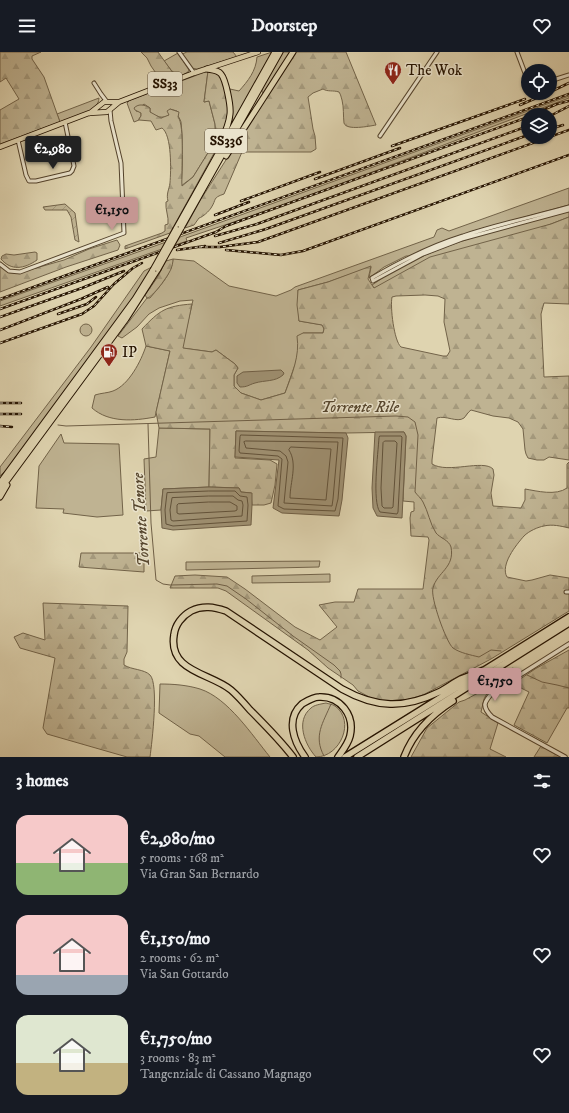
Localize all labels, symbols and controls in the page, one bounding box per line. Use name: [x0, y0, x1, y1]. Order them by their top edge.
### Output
icon: menu: [16, 15, 38, 37]
text: Doorstep: [252, 15, 317, 37]
icon: heart: [531, 15, 553, 37]
restaurant icon: The Wok: [383, 60, 403, 85]
place label: The Wok: [406, 61, 463, 80]
map controls: [521, 64, 557, 144]
button: locate: [521, 64, 557, 100]
road number: SS33: [148, 72, 182, 96]
button: layers: [521, 108, 557, 144]
road number: SS336: [205, 129, 247, 153]
pin: €2,980: [20, 136, 86, 170]
text: €2,980: [34, 141, 72, 157]
pin: €1,150: [79, 197, 145, 231]
text: €1,150: [95, 202, 129, 218]
fuel station icon: IP: [99, 342, 119, 367]
place label: IP: [122, 343, 137, 362]
water label: Torrente Rile: [321, 397, 400, 417]
water label: Torrente Tenore: [128, 472, 154, 568]
pin: €1,750: [462, 668, 528, 702]
text: €1,750: [477, 673, 513, 689]
text: 3 homes: [16, 770, 69, 792]
icon: filters: [531, 770, 553, 792]
text: €2,980/mo: [140, 828, 215, 850]
icon: home: [48, 831, 96, 879]
icon: heart: [531, 844, 553, 866]
text: 5 rooms · 168 m²: [140, 850, 224, 866]
text: Via Gran San Bernardo: [140, 866, 259, 882]
text: €1,150/mo: [140, 928, 210, 950]
icon: home: [48, 931, 96, 979]
icon: heart: [531, 944, 553, 966]
text: 2 rooms · 62 m²: [140, 950, 219, 966]
text: Via San Gottardo: [140, 966, 229, 982]
text: €1,750/mo: [140, 1028, 212, 1050]
icon: home: [48, 1031, 96, 1079]
icon: heart: [531, 1044, 553, 1066]
text: 3 rooms · 83 m²: [140, 1050, 216, 1066]
text: Tangenziale di Cassano Magnago: [140, 1066, 312, 1082]

